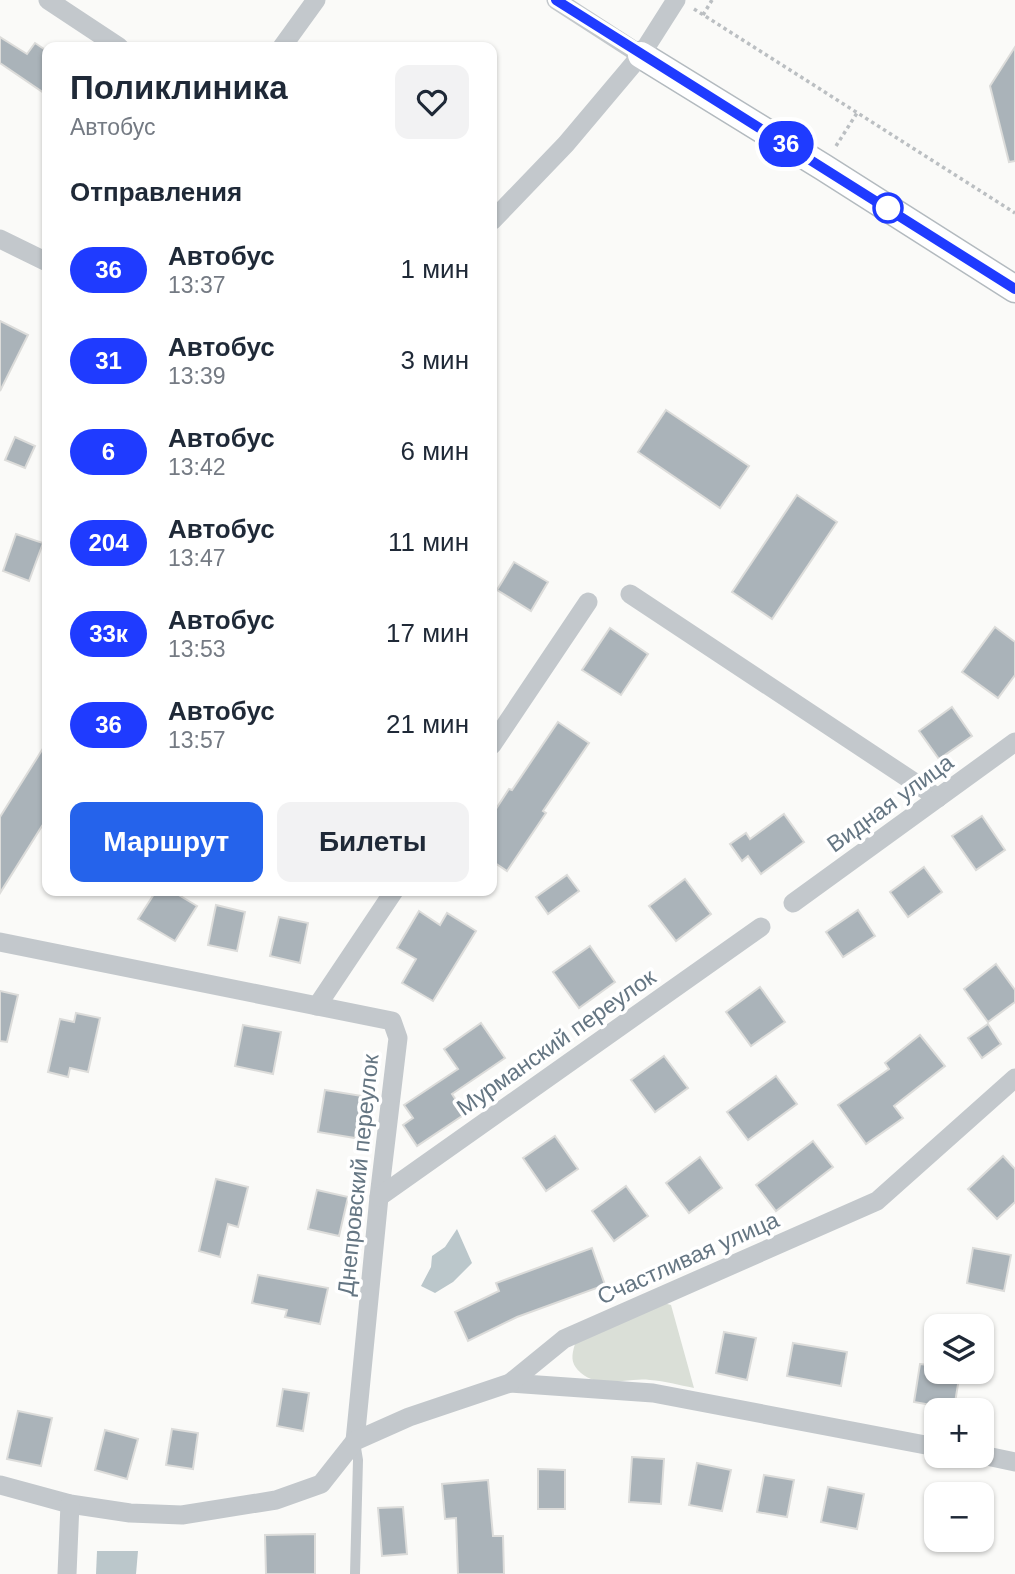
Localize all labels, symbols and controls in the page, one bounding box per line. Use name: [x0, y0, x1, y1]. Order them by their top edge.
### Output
button: heart: [395, 65, 469, 139]
text: Поликлиника: [70, 69, 288, 106]
text: Автобус: [70, 114, 156, 140]
line badge: 36: [754, 121, 818, 167]
text: 36: [773, 130, 799, 157]
text: Отправления: [70, 177, 242, 207]
unlabelled marker: [873, 193, 903, 223]
text: Автобус: [168, 241, 275, 271]
text: 1 мин: [401, 254, 469, 284]
text: 36: [95, 256, 122, 283]
text: 13:37: [168, 272, 226, 298]
text: Автобус: [168, 332, 275, 362]
text: 3 мин: [401, 345, 469, 375]
text: 31: [95, 347, 122, 374]
text: 13:39: [168, 363, 226, 389]
text: Автобус: [168, 423, 275, 453]
text: 6 мин: [401, 436, 469, 466]
text: 6: [102, 438, 115, 465]
text: 13:42: [168, 454, 226, 480]
text: Автобус: [168, 514, 275, 544]
text: 11 мин: [388, 527, 469, 557]
text: 204: [88, 529, 129, 556]
text: 13:47: [168, 545, 226, 571]
text: Автобус: [168, 605, 275, 635]
text: 17 мин: [386, 618, 469, 648]
text: 33к: [89, 620, 128, 647]
text: 13:53: [168, 636, 226, 662]
text: Автобус: [168, 696, 275, 726]
text: 21 мин: [386, 709, 469, 739]
text: 36: [95, 711, 122, 738]
text: 13:57: [168, 727, 226, 753]
street label: Видная улица: [822, 749, 958, 857]
button: Маршрут: [70, 802, 263, 882]
button: Билеты: [277, 802, 469, 882]
street label: Мурманский переулок: [452, 963, 661, 1120]
street label: Днепровский переулок: [332, 1052, 384, 1297]
street label: Счастливая улица: [593, 1206, 783, 1310]
map controls: [924, 1314, 994, 1552]
button: layers: [924, 1314, 994, 1384]
button: +: [924, 1398, 994, 1468]
button: −: [924, 1482, 994, 1552]

